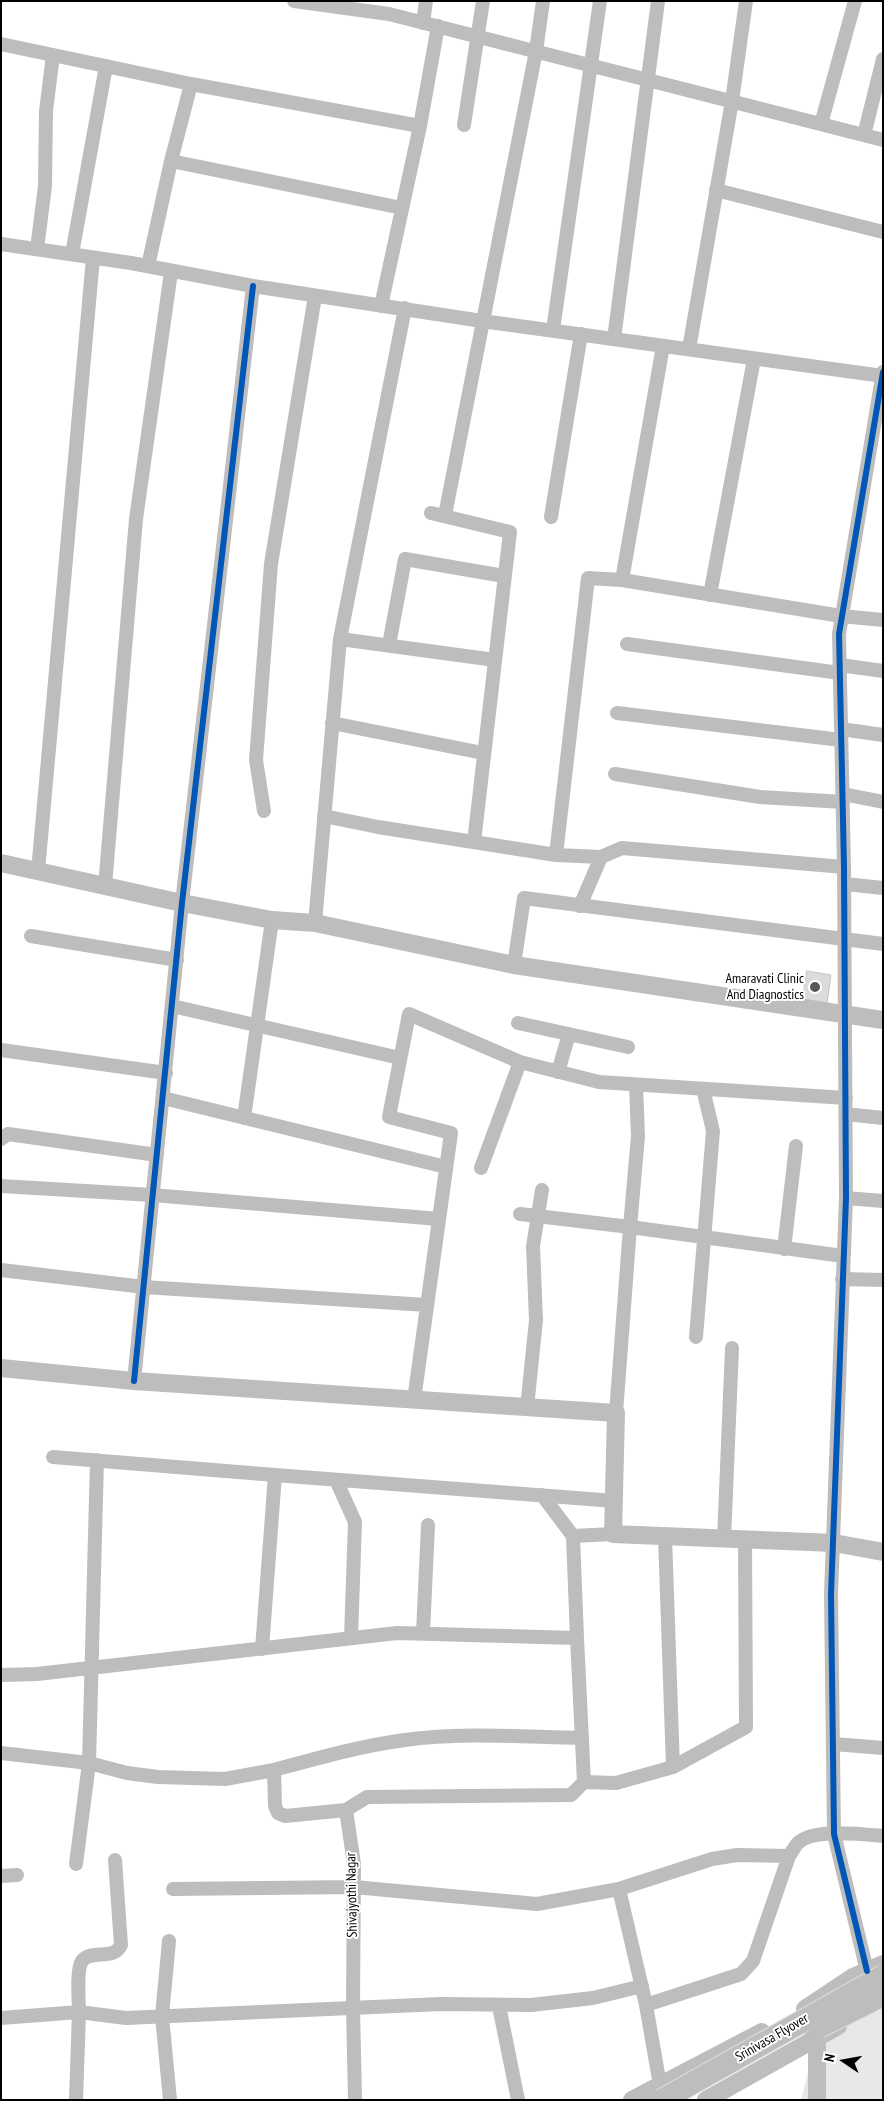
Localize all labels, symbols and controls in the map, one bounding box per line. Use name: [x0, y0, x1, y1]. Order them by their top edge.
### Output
place label: Amaravati Clinic And Diagnostics: [725, 971, 804, 1004]
marker: Amaravati Clinic And Diagnostics: [808, 980, 822, 994]
street label: Shivajyothi Nagar: [343, 1852, 361, 1938]
street label: Srinivasa Flyover: [732, 2010, 812, 2066]
north arrow: [819, 2036, 869, 2086]
text: N: [820, 2052, 839, 2063]

